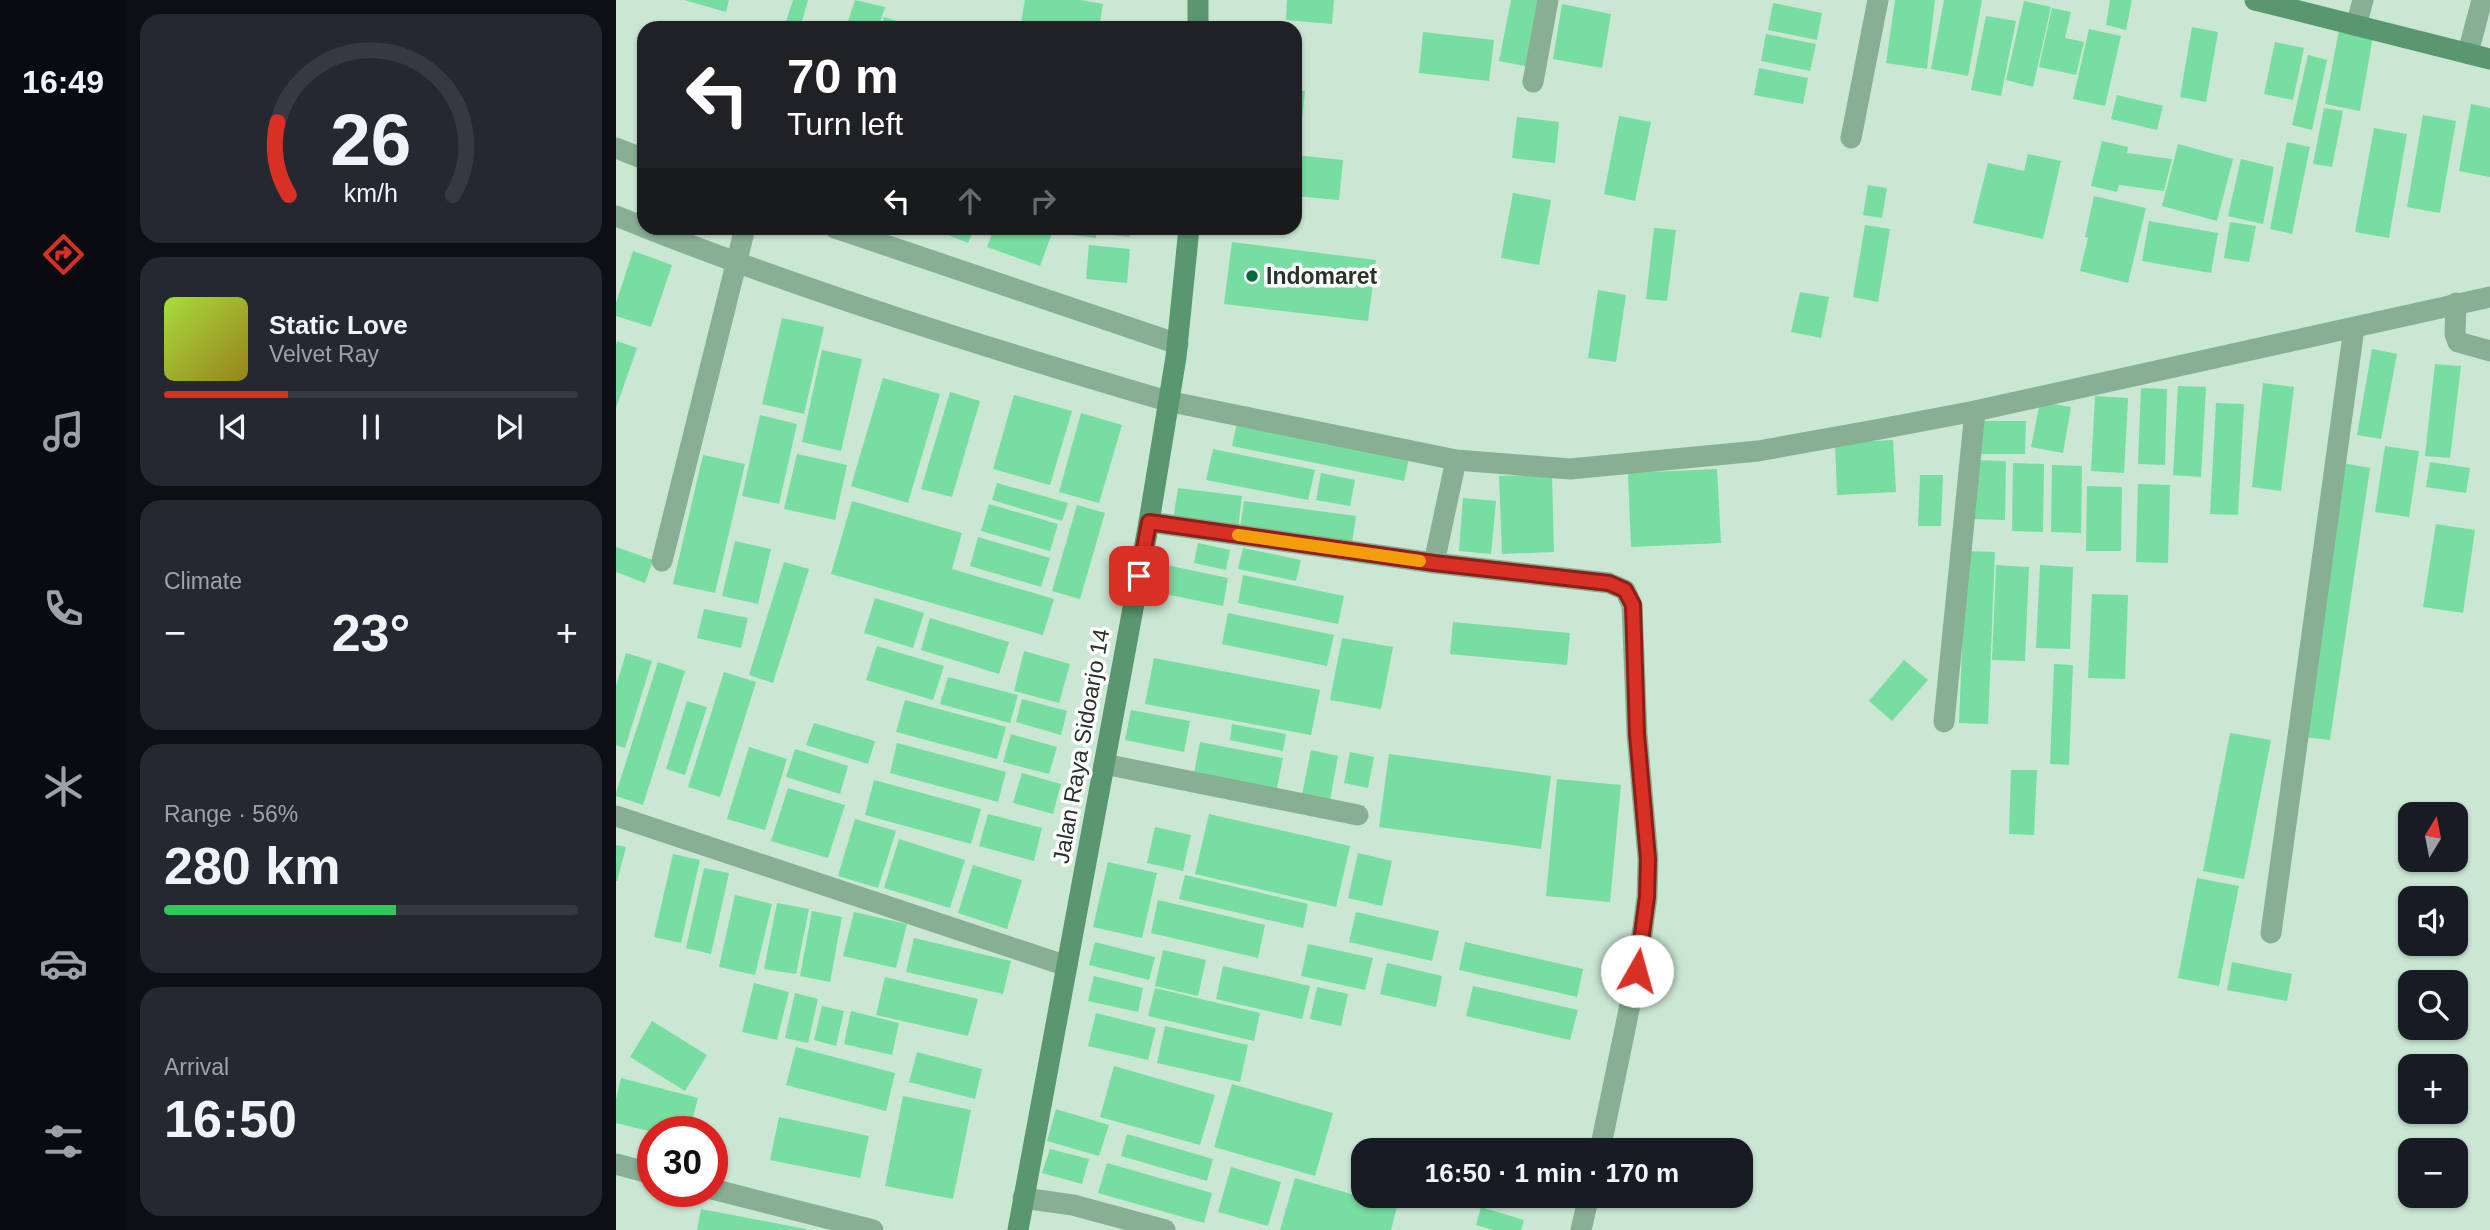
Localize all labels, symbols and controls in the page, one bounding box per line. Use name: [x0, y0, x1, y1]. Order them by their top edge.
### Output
icon: left: [672, 49, 763, 140]
text: 70 m: [787, 49, 899, 103]
text: 16:49: [22, 64, 104, 100]
text: 26: [331, 99, 411, 180]
text: Turn left: [787, 106, 903, 142]
text: km/h: [344, 178, 398, 206]
icon: left: [878, 182, 916, 220]
icon: ahead: [951, 182, 989, 220]
icon: right: [1024, 182, 1062, 220]
icon: directions: [39, 230, 88, 279]
place label: Indomaret: [1266, 263, 1378, 289]
marker: Indomaret: [1244, 268, 1260, 284]
text: Static Love: [269, 310, 408, 340]
text: Velvet Ray: [269, 341, 379, 367]
icon: music: [39, 407, 88, 456]
icon: previous: [214, 408, 252, 446]
icon: pause: [352, 408, 390, 446]
icon: next: [490, 408, 528, 446]
pin: [1109, 546, 1169, 606]
icon: arrive: [1120, 557, 1158, 595]
text: Climate: [164, 568, 242, 594]
icon: phone: [39, 584, 88, 633]
text: 23°: [332, 604, 410, 662]
text: −: [164, 612, 186, 654]
text: +: [556, 612, 578, 654]
street label: Jalan Raya Sidoarjo 14: [1048, 626, 1114, 865]
icon: climate: [39, 762, 88, 811]
text: Range · 56%: [164, 801, 298, 827]
north arrow: [2398, 802, 2468, 872]
map controls: [2398, 802, 2468, 1208]
text: 280 km: [164, 837, 340, 895]
button: sound: [2398, 886, 2468, 956]
position arrow: [1600, 934, 1674, 1008]
icon: car: [39, 939, 88, 988]
button: search: [2398, 970, 2468, 1040]
text: Arrival: [164, 1054, 229, 1080]
button: +: [2398, 1054, 2468, 1124]
text: 16:50: [164, 1090, 297, 1148]
speed limit sign: 30: [637, 1116, 728, 1207]
icon: filters: [39, 1117, 88, 1166]
button: −: [2398, 1138, 2468, 1208]
text: 16:50 · 1 min · 170 m: [1425, 1158, 1679, 1188]

